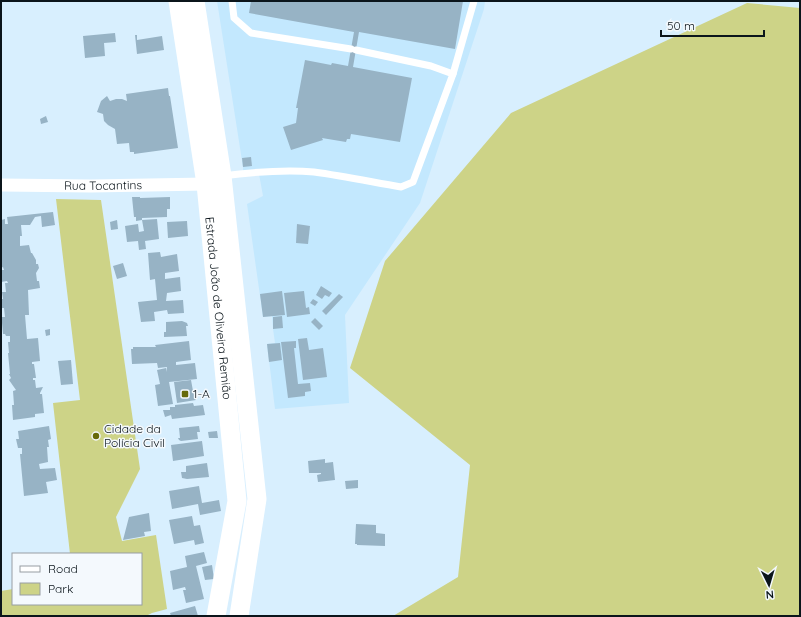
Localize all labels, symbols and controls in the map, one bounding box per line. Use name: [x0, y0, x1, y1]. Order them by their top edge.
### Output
scale bar: [661, 12, 764, 38]
text: 50 m: [667, 18, 695, 33]
street label: Rua Tocantins: [64, 177, 142, 193]
street label: Estrada João de Oliveira Remião: [202, 216, 235, 400]
place label: 1-A: [193, 386, 210, 401]
marker: 1-A: [180, 389, 190, 399]
place label: Cidade da Polícia Civil: [104, 421, 165, 450]
marker: Cidade da Polícia Civil: [91, 431, 101, 441]
legend: [12, 553, 142, 605]
text: Road: [48, 561, 78, 576]
north arrow: [749, 565, 789, 605]
text: Park: [48, 581, 73, 596]
text: N: [765, 588, 775, 602]

